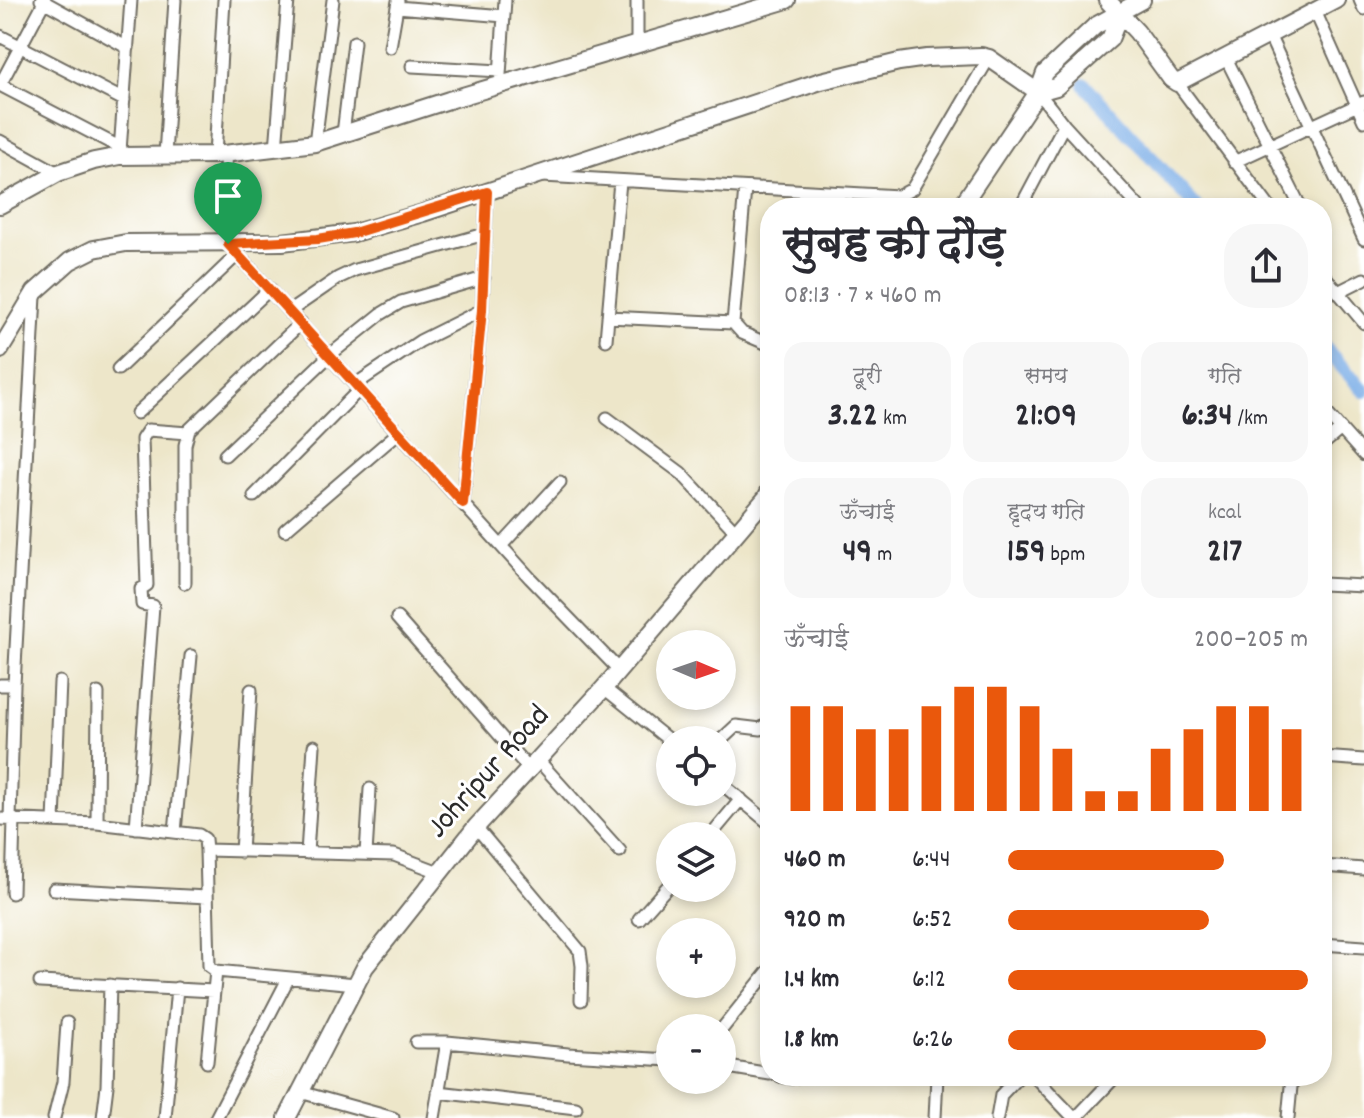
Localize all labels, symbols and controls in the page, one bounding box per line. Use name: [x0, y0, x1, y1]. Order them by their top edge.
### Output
pin: [194, 162, 262, 244]
icon: arrive: [206, 174, 250, 218]
text: सुबह की दौड़: [784, 216, 1005, 279]
button: share: [1224, 224, 1308, 308]
text: 08:13 · 7 × 460 m: [784, 278, 942, 315]
text: दूरी: [853, 362, 882, 393]
text: समय: [1024, 362, 1068, 393]
text: गति: [1208, 362, 1241, 393]
text: 3.22: [828, 393, 878, 442]
text: 21:09: [1015, 393, 1077, 442]
text: 6:34: [1181, 393, 1233, 442]
text: km: [878, 404, 907, 435]
text: /km: [1233, 404, 1268, 435]
text: ऊँचाई: [840, 498, 895, 529]
text: हृदय गति: [1007, 498, 1085, 529]
text: kcal: [1208, 498, 1241, 529]
text: 49: [842, 529, 872, 578]
text: 159: [1007, 529, 1045, 578]
text: 217: [1207, 529, 1242, 578]
text: m: [872, 540, 892, 571]
text: bpm: [1045, 540, 1085, 571]
text: ऊँचाई: [784, 622, 849, 659]
text: 200–205 m: [1194, 622, 1308, 659]
north arrow: [656, 630, 736, 710]
map controls: [656, 630, 736, 1094]
street label: Johripur Road: [417, 696, 563, 850]
button: locate: [656, 726, 736, 806]
button: layers: [656, 822, 736, 902]
text: 460 m: [784, 842, 846, 879]
text: 6:44: [912, 842, 951, 879]
text: 920 m: [784, 902, 845, 939]
text: 6:52: [912, 902, 952, 939]
button: +: [656, 918, 736, 998]
text: 1.4 km: [784, 962, 839, 999]
text: 6:12: [912, 962, 946, 999]
button: −: [656, 1014, 736, 1094]
text: 1.8 km: [784, 1022, 839, 1059]
text: 6:26: [912, 1022, 953, 1059]

